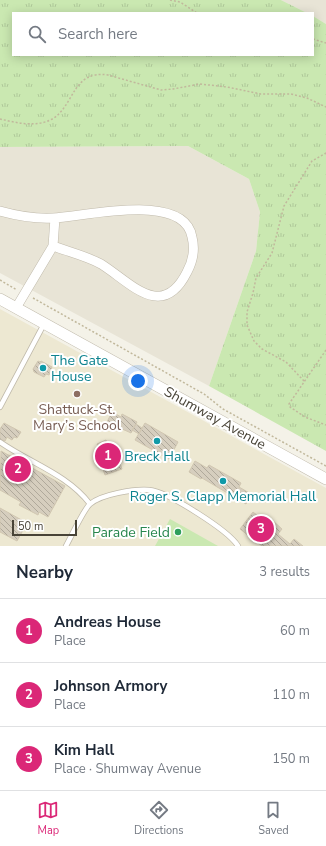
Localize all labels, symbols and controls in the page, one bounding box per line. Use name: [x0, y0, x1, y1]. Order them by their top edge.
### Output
search box: [12, 12, 314, 56]
icon: search: [26, 23, 48, 45]
text: Search here: [58, 24, 138, 44]
place label: The Gate House: [51, 351, 108, 386]
marker: The Gate House: [38, 363, 48, 373]
your location: [128, 371, 148, 391]
street label: Shumway Avenue: [161, 382, 269, 454]
marker: Shattuck-St. Mary’s School: [72, 389, 82, 399]
place label: Shattuck-St. Mary’s School: [33, 400, 122, 435]
marker: Breck Hall: [152, 436, 162, 446]
pin: 1: [95, 441, 121, 471]
place label: Breck Hall: [124, 447, 190, 466]
pin: 2: [5, 454, 31, 484]
marker: Roger S. Clapp Memorial Hall: [218, 476, 228, 486]
place label: Roger S. Clapp Memorial Hall: [130, 487, 317, 506]
pin: 3: [248, 514, 274, 544]
scale bar: [12, 518, 77, 537]
text: 50 m: [18, 519, 43, 534]
place label: Parade Field: [92, 523, 170, 542]
marker: Parade Field: [173, 527, 183, 537]
text: Nearby: [16, 561, 73, 584]
text: 3 results: [259, 563, 310, 581]
text: Andreas House: [54, 612, 161, 632]
text: 1: [25, 622, 33, 640]
text: 60 m: [280, 622, 310, 640]
text: Place: [54, 632, 86, 650]
text: Johnson Armory: [54, 676, 167, 696]
text: 2: [25, 686, 33, 704]
text: 110 m: [272, 686, 310, 704]
text: Place: [54, 696, 86, 714]
text: Kim Hall: [54, 740, 114, 760]
text: 3: [25, 750, 33, 768]
text: 150 m: [272, 750, 310, 768]
text: Place · Shumway Avenue: [54, 760, 201, 778]
tab: Map: [37, 799, 59, 838]
tab: Directions: [134, 799, 184, 838]
tab: Saved: [258, 799, 289, 838]

